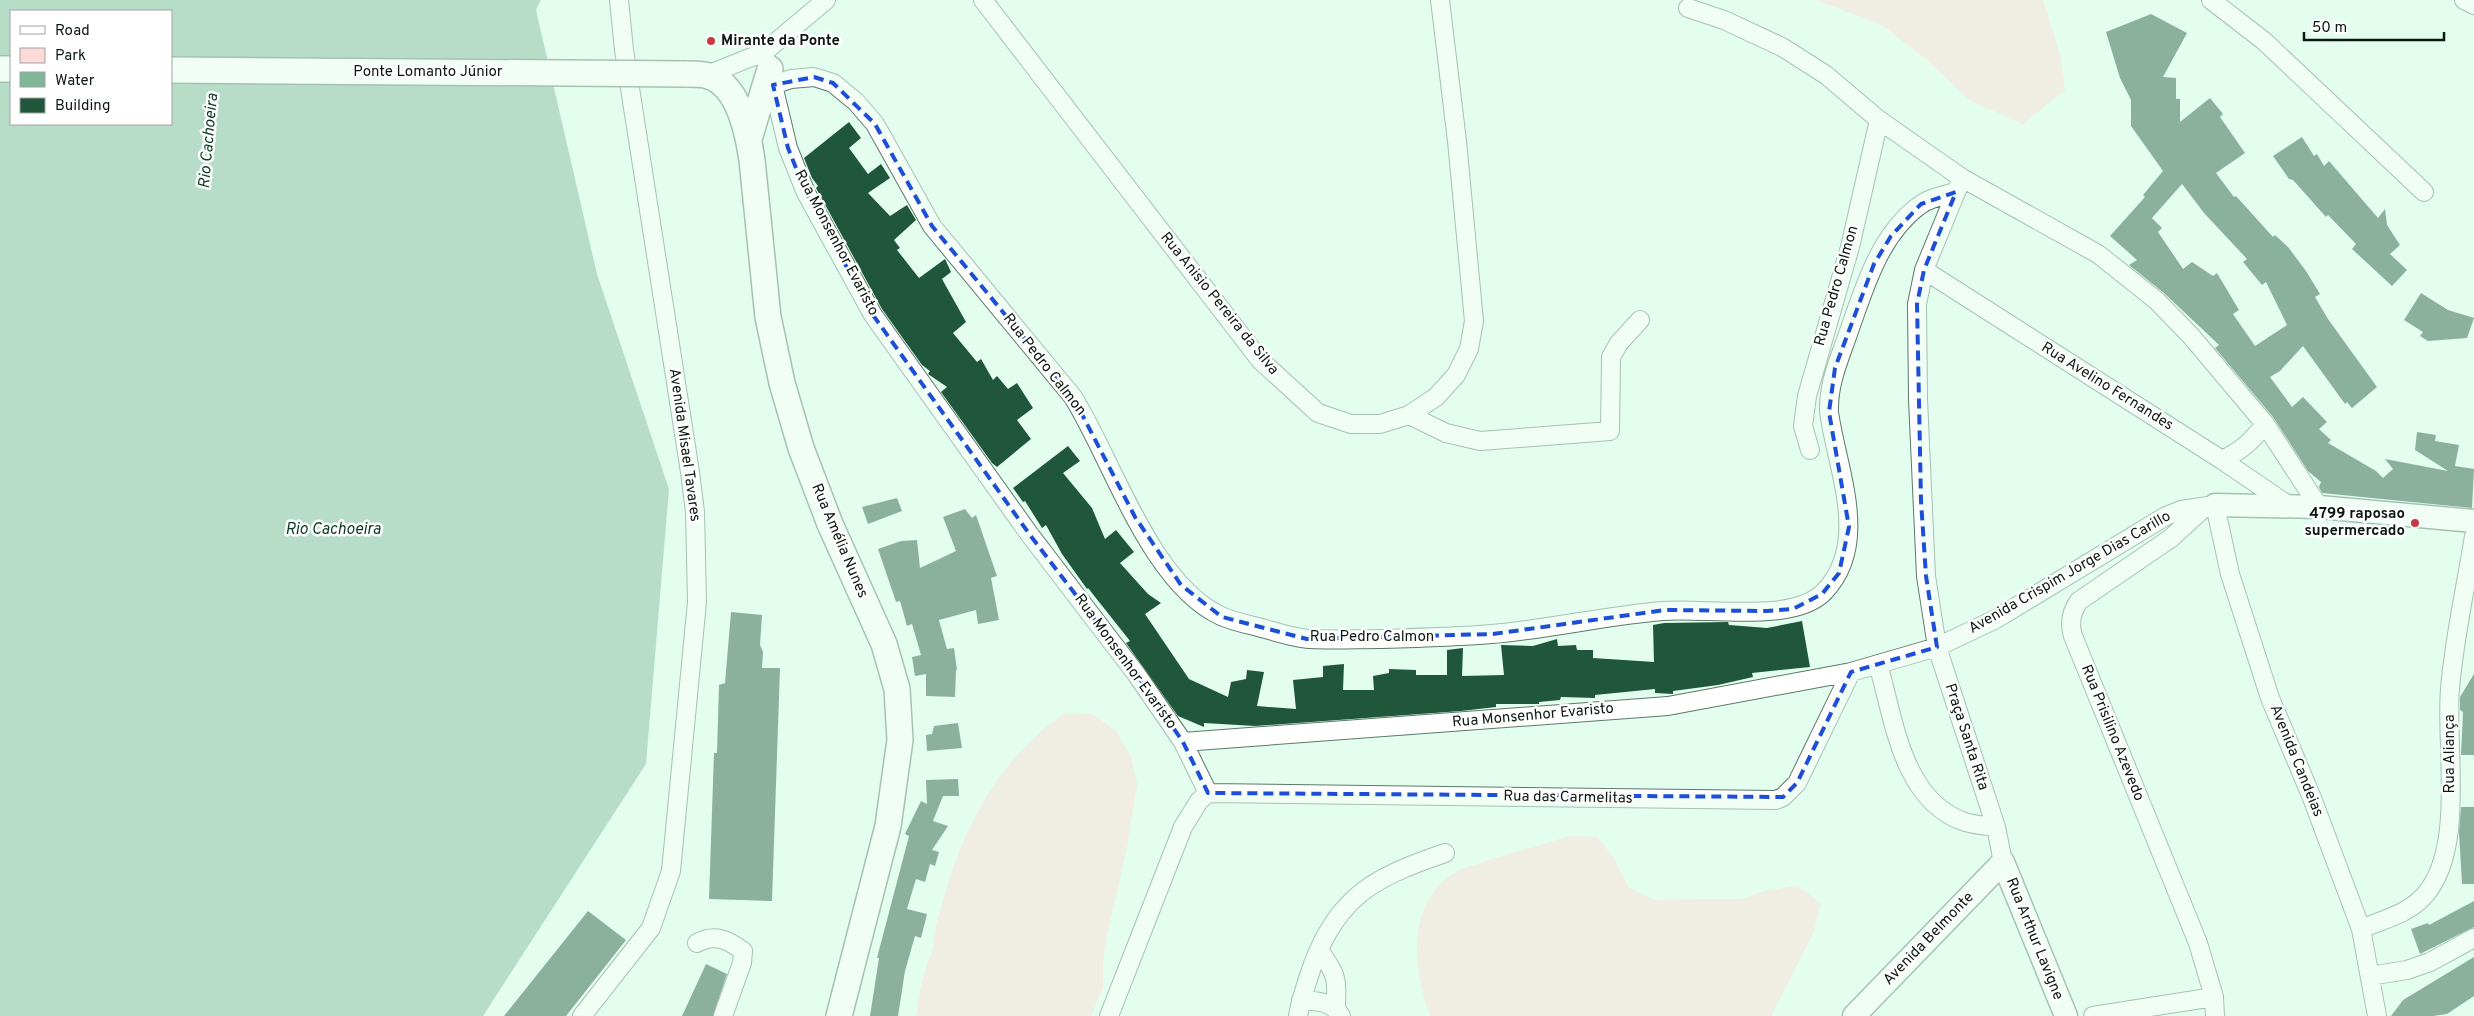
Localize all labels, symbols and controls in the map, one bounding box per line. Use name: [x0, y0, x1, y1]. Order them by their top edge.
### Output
legend: [10, 10, 172, 125]
scale bar: [2304, 10, 2444, 42]
text: 50 m: [2312, 19, 2347, 38]
text: Road: [55, 22, 90, 41]
place label: Mirante da Ponte: [721, 32, 840, 51]
marker: Mirante da Ponte: [705, 35, 717, 47]
text: Park: [55, 47, 86, 66]
street label: Ponte Lomanto Júnior: [353, 63, 503, 82]
text: Water: [55, 72, 95, 91]
water label: Rio Cachoeira: [195, 92, 223, 190]
text: Building: [55, 97, 110, 116]
street label: Rua Monsenhor Evaristo: [789, 167, 883, 319]
street label: Rua Pedro Calmon: [1811, 224, 1863, 348]
street label: Rua Anisio Pereira da Silva: [1156, 229, 1282, 379]
street label: Rua Pedro Calmon: [998, 310, 1090, 420]
street label: Rua Avelino Fernandes: [2037, 339, 2177, 435]
street label: Avenida Misael Tavares: [664, 367, 704, 523]
street label: Rua Amélia Nunes: [806, 481, 872, 601]
place label: 4799 raposao supermercado: [2305, 505, 2405, 541]
street label: Avenida Crispim Jorge Dias Carillo: [1966, 507, 2174, 639]
marker: 4799 raposao supermercado: [2409, 517, 2421, 529]
water label: Rio Cachoeira: [285, 520, 382, 540]
street label: Rua Monsenhor Evaristo: [1070, 591, 1180, 733]
street label: Rua Pedro Calmon: [1310, 628, 1434, 647]
street label: Rua Prisilino Azevedo: [2076, 662, 2148, 804]
street label: Praça Santa Rita: [1940, 681, 1992, 793]
street label: Rua Monsenhor Evaristo: [1451, 699, 1615, 733]
street label: Avenida Candeias: [2265, 702, 2327, 820]
street label: Rua Aliança: [2441, 714, 2460, 794]
street label: Rua das Carmelitas: [1503, 787, 1633, 809]
street label: Rua Arthur Lavigne: [2001, 875, 2067, 1003]
street label: Avenida Belmonte: [1880, 888, 1978, 990]

